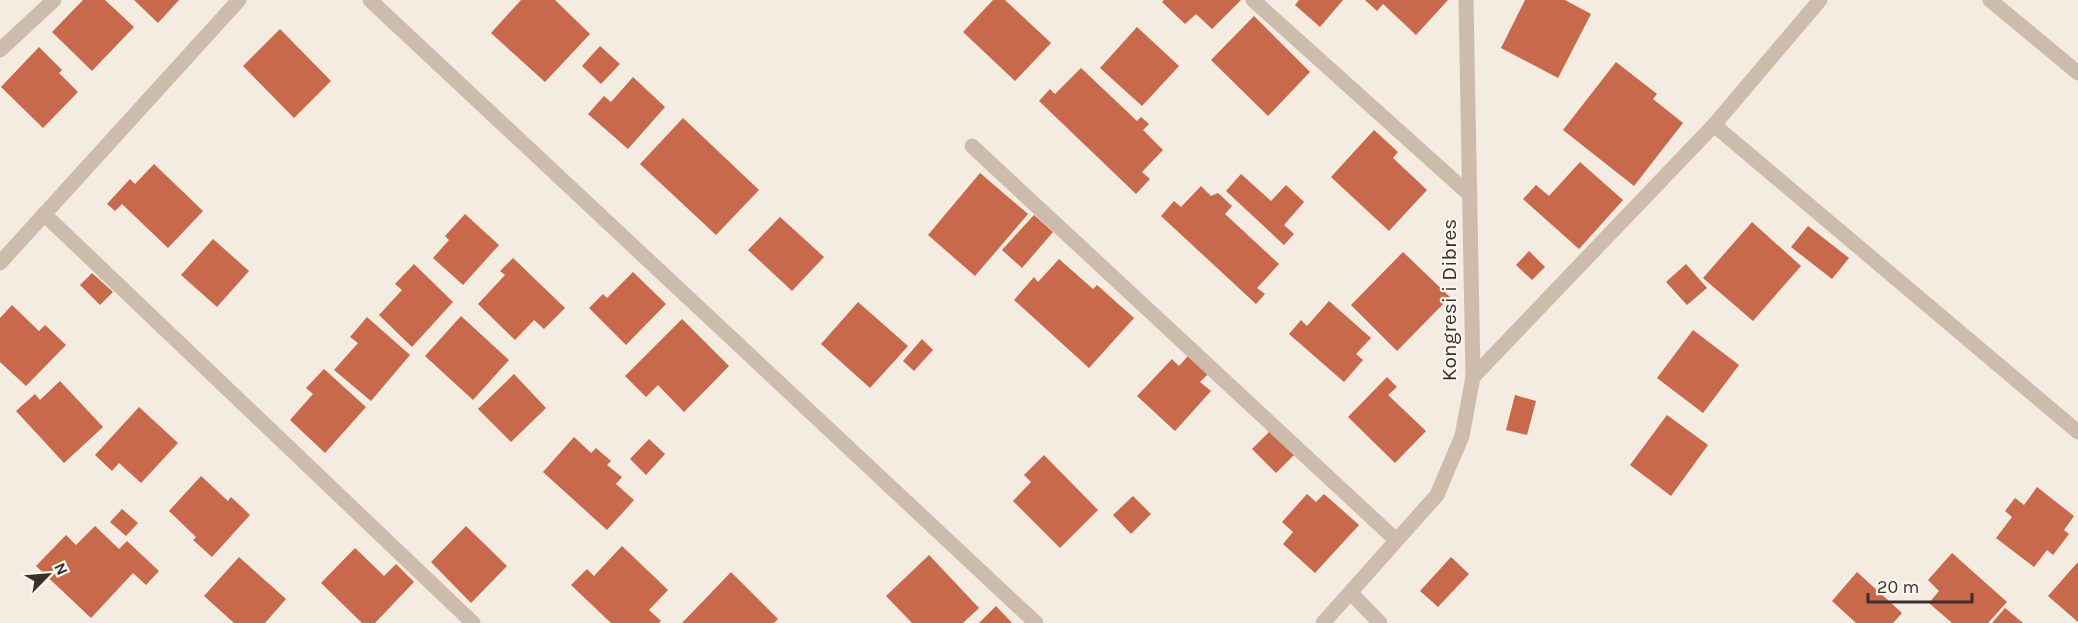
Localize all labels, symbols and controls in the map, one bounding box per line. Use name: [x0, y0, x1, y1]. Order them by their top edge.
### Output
street label: Kongresi i Dibres: [1437, 219, 1461, 381]
north arrow: [18, 545, 78, 605]
text: N: [50, 560, 72, 578]
scale bar: [1868, 566, 1972, 604]
text: 20 m: [1877, 576, 1919, 598]

